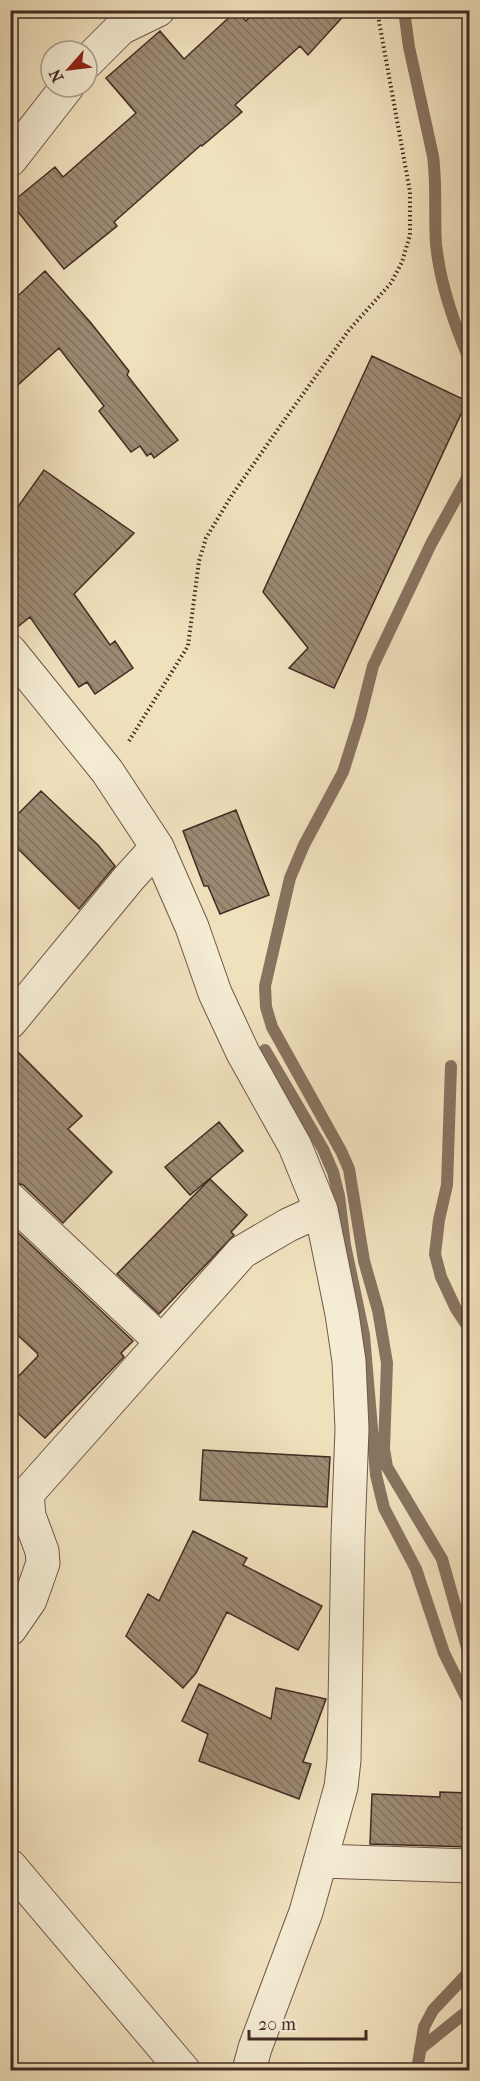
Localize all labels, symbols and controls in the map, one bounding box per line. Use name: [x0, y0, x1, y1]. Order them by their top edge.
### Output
north arrow: [39, 39, 99, 99]
text: N: [45, 65, 67, 86]
scale bar: [249, 2003, 366, 2041]
text: 20 m: [258, 2014, 296, 2035]

